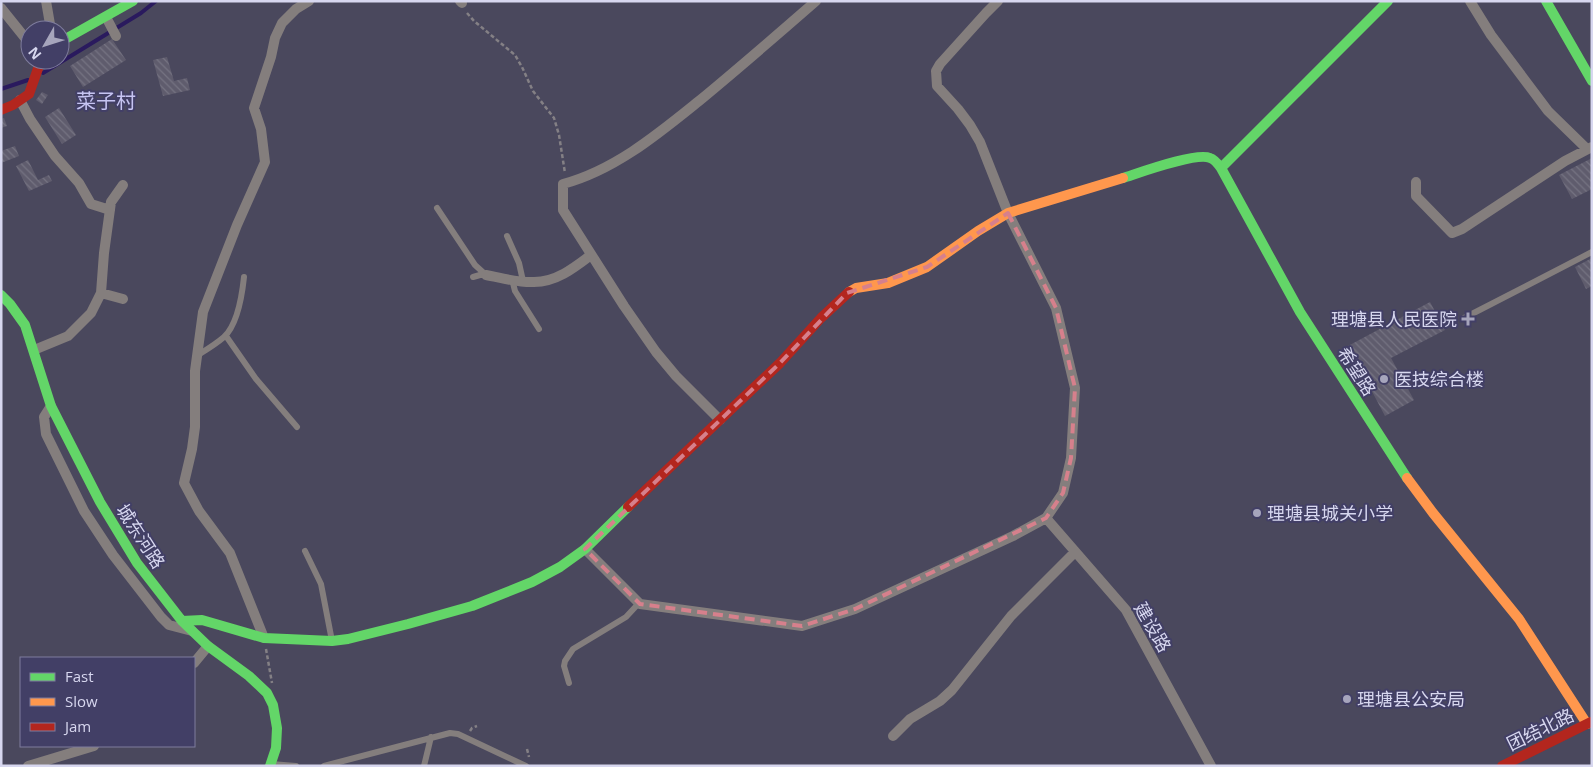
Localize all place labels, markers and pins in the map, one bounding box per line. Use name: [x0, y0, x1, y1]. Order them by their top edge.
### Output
place label: 理塘县人民医院: [1331, 307, 1457, 331]
marker: 理塘县人民医院: [1461, 312, 1475, 326]
place label: 医技综合楼: [1394, 367, 1484, 391]
marker: 医技综合楼: [1378, 373, 1390, 385]
place label: 理塘县城关小学: [1267, 501, 1393, 525]
marker: 理塘县城关小学: [1251, 507, 1263, 519]
place label: 理塘县公安局: [1357, 687, 1465, 711]
marker: 理塘县公安局: [1341, 693, 1353, 705]

